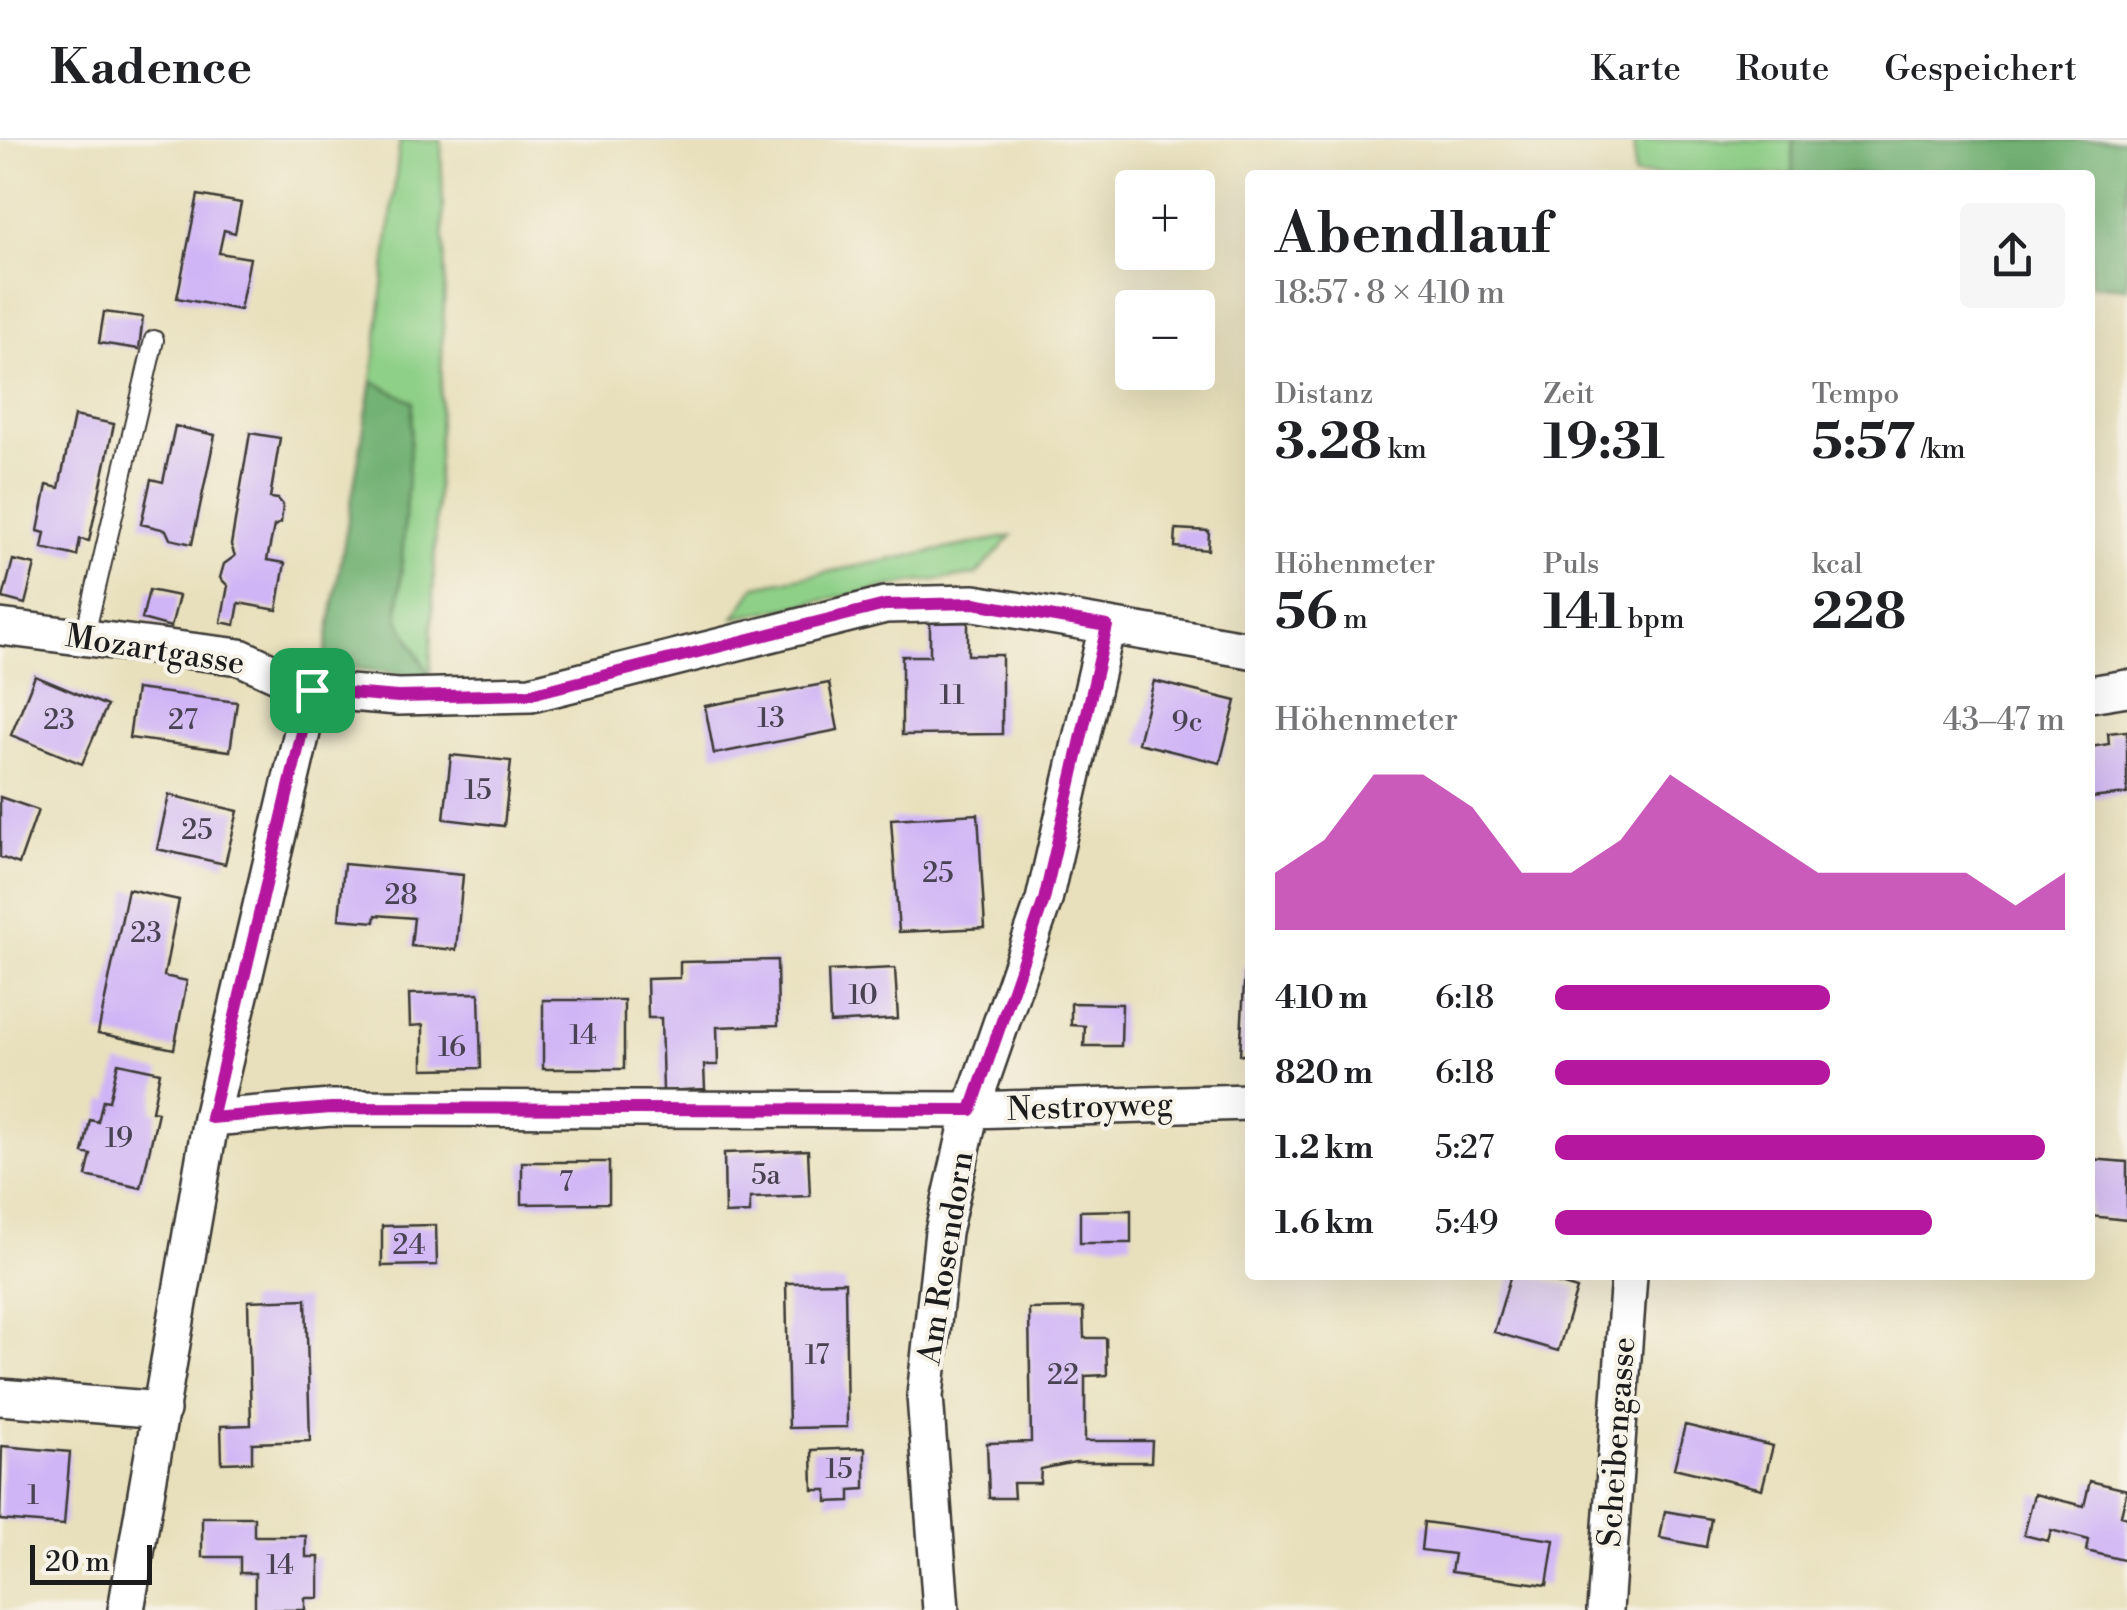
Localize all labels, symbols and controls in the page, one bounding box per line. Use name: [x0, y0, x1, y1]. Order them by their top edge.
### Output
text: Kadence: [50, 39, 252, 99]
text: Karte: [1590, 48, 1681, 91]
text: Route: [1736, 48, 1829, 91]
text: Gespeichert: [1884, 48, 2077, 91]
map controls: [1115, 170, 1215, 390]
button: +: [1115, 170, 1215, 270]
text: Abendlauf: [1275, 201, 1550, 270]
button: share: [1960, 203, 2065, 308]
text: 18:57 · 8 × 410 m: [1275, 273, 1505, 313]
button: −: [1115, 290, 1215, 390]
text: Distanz: [1275, 377, 1373, 412]
text: Zeit: [1543, 377, 1595, 412]
text: Tempo: [1812, 377, 1899, 412]
text: 3.28: [1275, 412, 1382, 474]
text: 19:31: [1543, 412, 1665, 474]
text: 5:57: [1812, 412, 1915, 474]
text: km: [1382, 432, 1427, 467]
text: /km: [1915, 432, 1966, 467]
text: Höhenmeter: [1275, 547, 1435, 582]
text: Puls: [1543, 547, 1599, 582]
text: kcal: [1812, 547, 1862, 582]
text: 56: [1275, 582, 1338, 644]
text: 141: [1543, 582, 1622, 644]
text: 228: [1812, 582, 1906, 644]
text: m: [1338, 602, 1368, 637]
text: bpm: [1622, 602, 1684, 637]
street label: Mozartgasse: [63, 616, 247, 684]
pin: [270, 648, 355, 733]
icon: arrive: [285, 663, 340, 718]
house number: 11: [939, 678, 965, 713]
text: Höhenmeter: [1275, 700, 1458, 740]
text: 43–47 m: [1943, 700, 2065, 740]
house number: 13: [757, 701, 785, 736]
house number: 23: [43, 703, 75, 738]
house number: 27: [168, 703, 198, 738]
house number: 9c: [1171, 705, 1203, 740]
house number: 15: [464, 773, 492, 808]
house number: 25: [181, 813, 213, 848]
house number: 25: [922, 856, 954, 891]
house number: 28: [384, 878, 418, 913]
house number: 23: [130, 916, 162, 951]
house number: 10: [848, 978, 878, 1013]
text: 410 m: [1275, 978, 1368, 1018]
text: 6:18: [1435, 978, 1494, 1018]
house number: 14: [569, 1018, 597, 1053]
house number: 16: [438, 1030, 466, 1065]
text: 820 m: [1275, 1053, 1373, 1093]
text: 6:18: [1435, 1053, 1494, 1093]
street label: Nestroyweg: [1006, 1084, 1174, 1130]
house number: 19: [105, 1121, 133, 1156]
text: 1.2 km: [1275, 1128, 1373, 1168]
text: 5:27: [1435, 1128, 1494, 1168]
street label: Am Rosendorn: [909, 1149, 983, 1368]
house number: 5a: [751, 1158, 782, 1193]
house number: 7: [559, 1165, 573, 1200]
text: 1.6 km: [1275, 1203, 1374, 1243]
text: 5:49: [1435, 1203, 1498, 1243]
house number: 24: [393, 1228, 425, 1263]
street label: Scheibengasse: [1590, 1336, 1644, 1548]
house number: 17: [805, 1338, 829, 1373]
house number: 22: [1047, 1358, 1079, 1393]
house number: 15: [825, 1452, 853, 1487]
house number: 1: [27, 1478, 39, 1513]
scale bar: [30, 1540, 152, 1584]
text: 20 m: [45, 1545, 110, 1580]
house number: 14: [266, 1548, 294, 1583]

